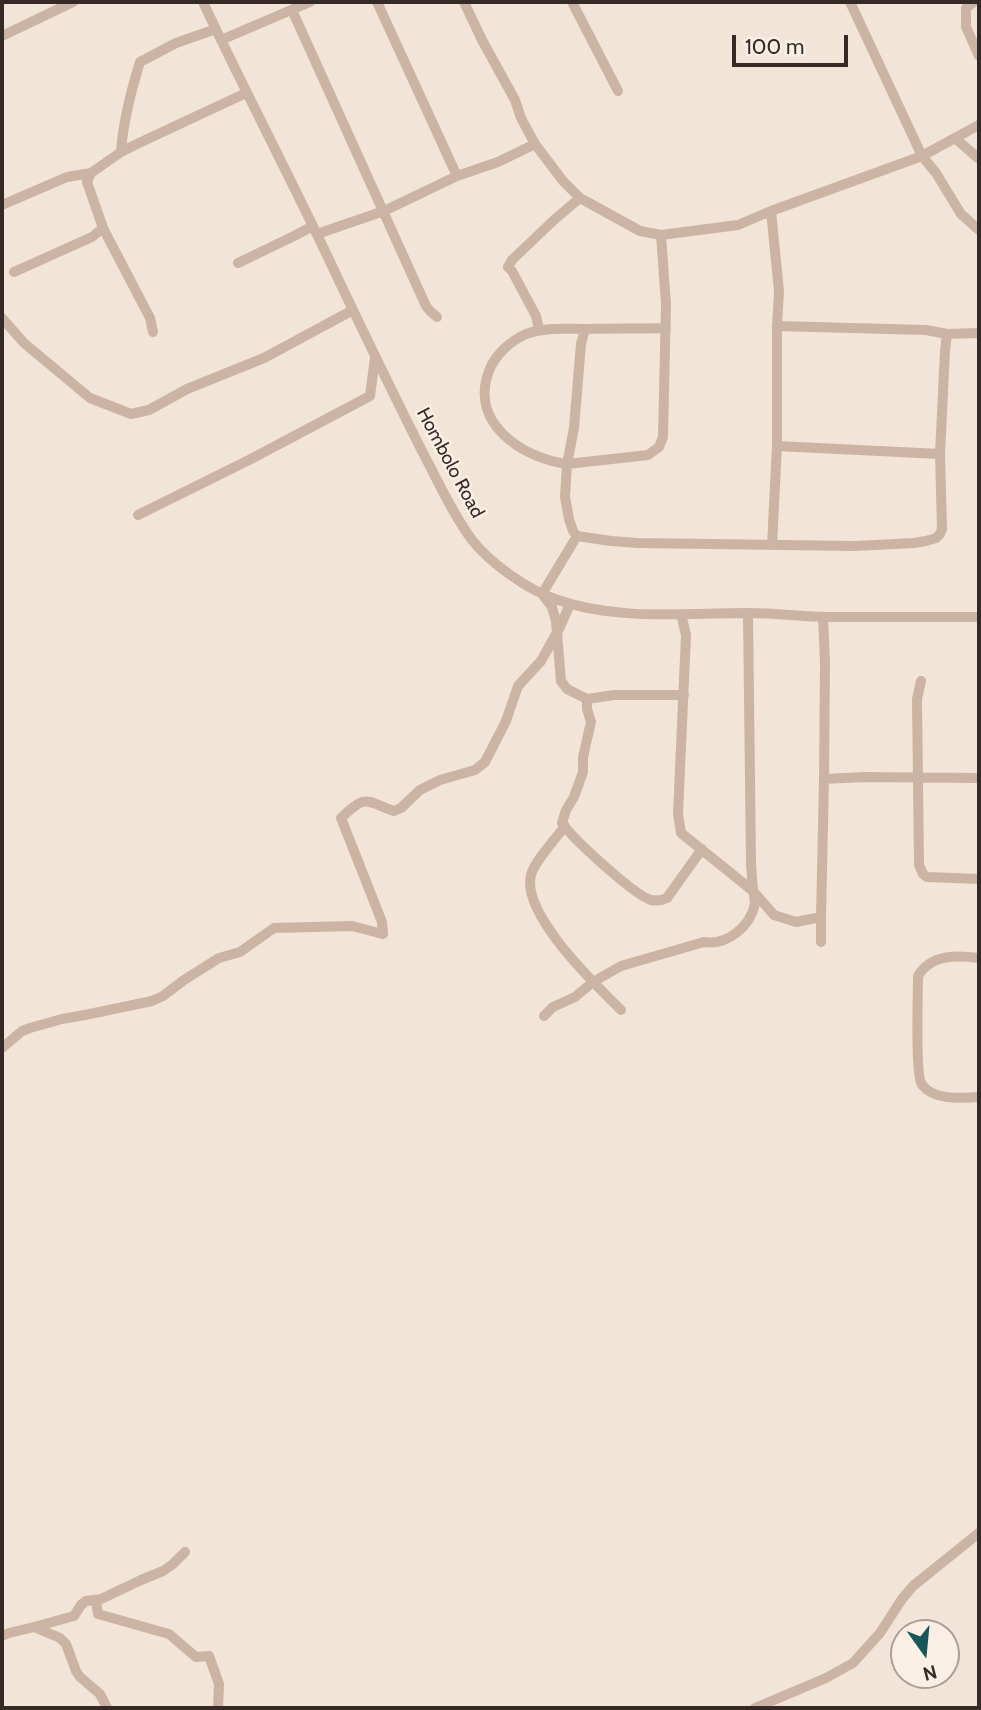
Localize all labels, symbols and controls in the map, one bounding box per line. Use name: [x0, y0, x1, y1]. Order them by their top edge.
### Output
scale bar: [736, 21, 852, 65]
text: 100 m: [745, 34, 804, 59]
street label: Hombolo Road: [411, 404, 489, 522]
north arrow: [890, 1619, 960, 1689]
text: N: [921, 1660, 940, 1686]

